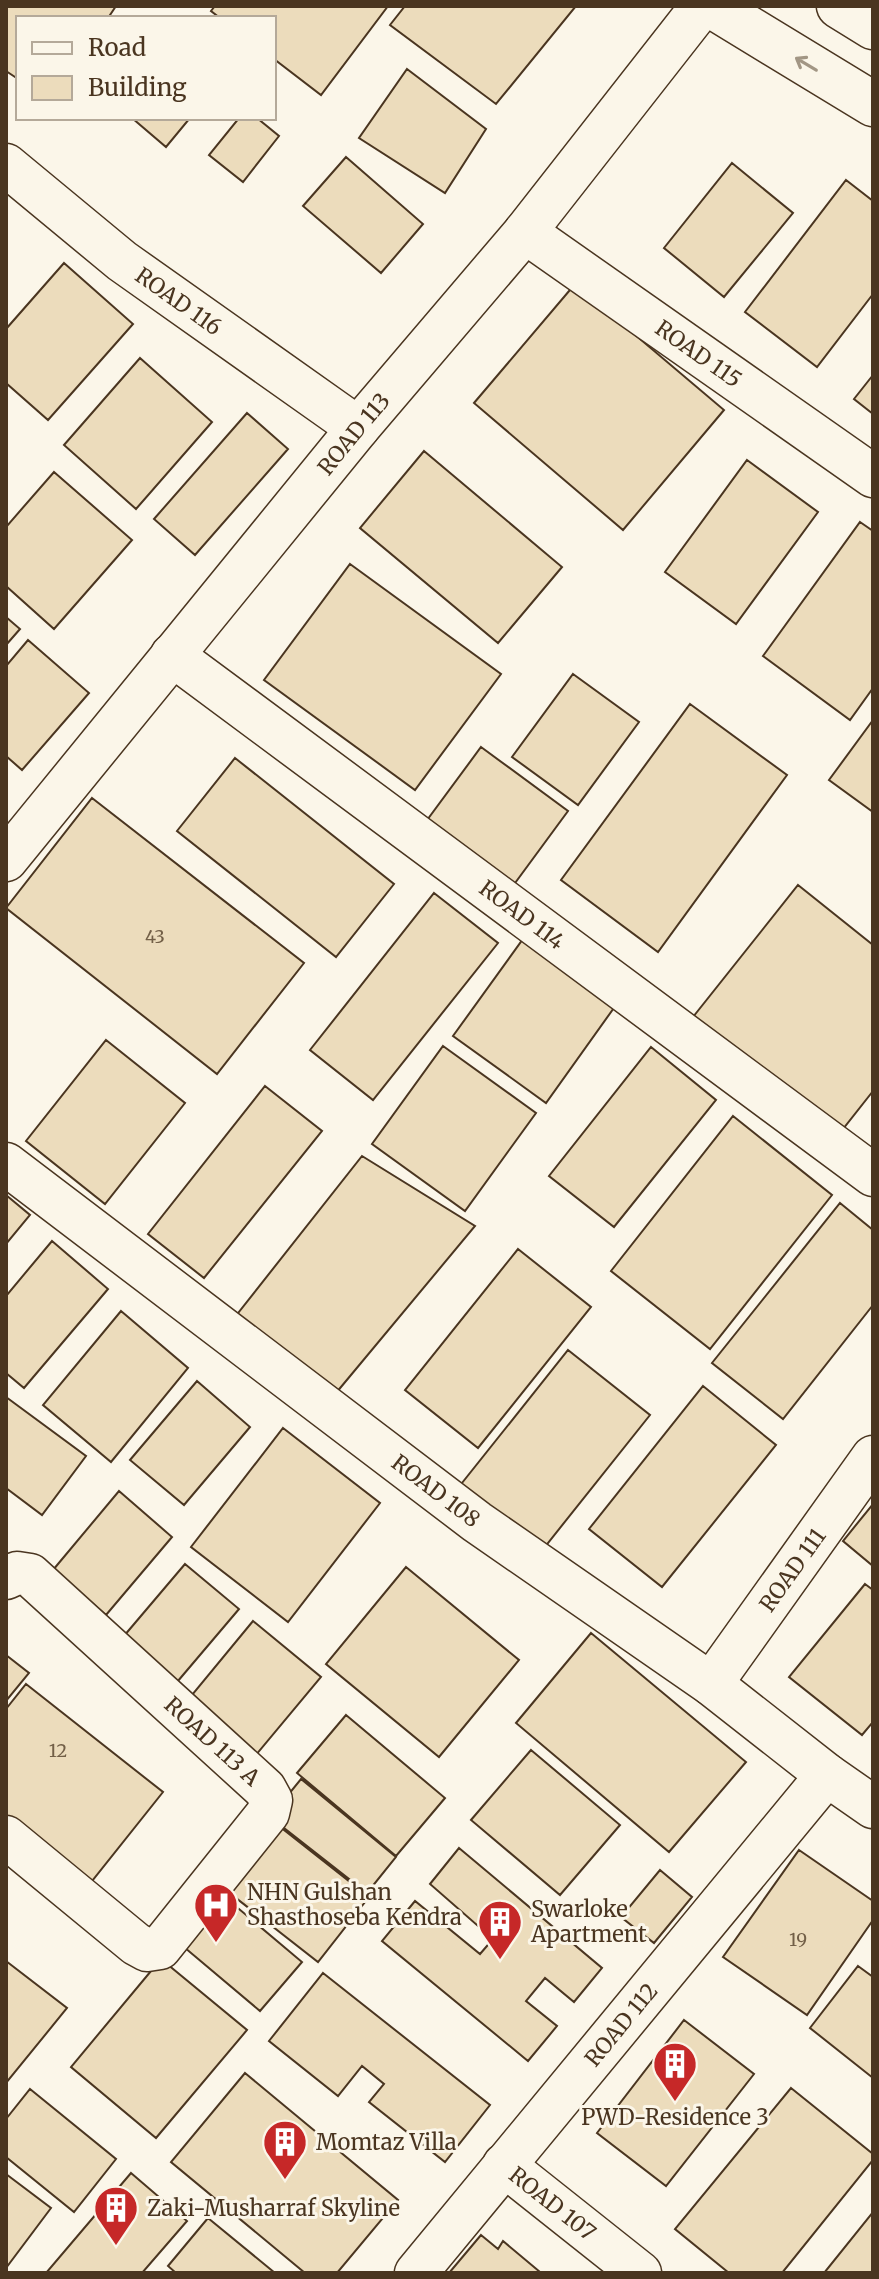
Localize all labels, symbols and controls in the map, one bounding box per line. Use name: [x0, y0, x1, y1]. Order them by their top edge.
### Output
legend: [16, 16, 276, 120]
text: Road: [88, 32, 146, 63]
one-way arrow: [795, 55, 818, 71]
text: Building: [88, 72, 187, 103]
street label: ROAD 116: [130, 261, 227, 341]
street label: ROAD 115: [650, 314, 747, 394]
street label: ROAD 113: [311, 387, 396, 481]
street label: ROAD 114: [474, 874, 571, 956]
house number: 43: [145, 925, 165, 948]
street label: ROAD 108: [386, 1448, 486, 1533]
street label: ROAD 111: [753, 1523, 832, 1617]
street label: ROAD 113 A: [159, 1691, 266, 1792]
house number: 12: [49, 1739, 67, 1762]
place label: NHN Gulshan Shasthoseba Kendra: [247, 1878, 462, 1931]
hospital icon: NHN Gulshan Shasthoseba Kendra: [192, 1881, 240, 1944]
place label: Swarloke Apartment: [530, 1895, 647, 1948]
building icon: Swarloke Apartment: [476, 1898, 524, 1961]
house number: 19: [789, 1928, 807, 1951]
street label: ROAD 112: [578, 1977, 663, 2072]
building icon: PWD-Residence 3: [651, 2040, 699, 2103]
place label: PWD-Residence 3: [581, 2103, 769, 2131]
building icon: Momtaz Villa: [261, 2118, 309, 2181]
place label: Momtaz Villa: [316, 2128, 457, 2156]
street label: ROAD 107: [504, 2161, 602, 2246]
building icon: Zaki-Musharraf Skyline: [92, 2184, 140, 2247]
place label: Zaki-Musharraf Skyline: [147, 2194, 400, 2222]

